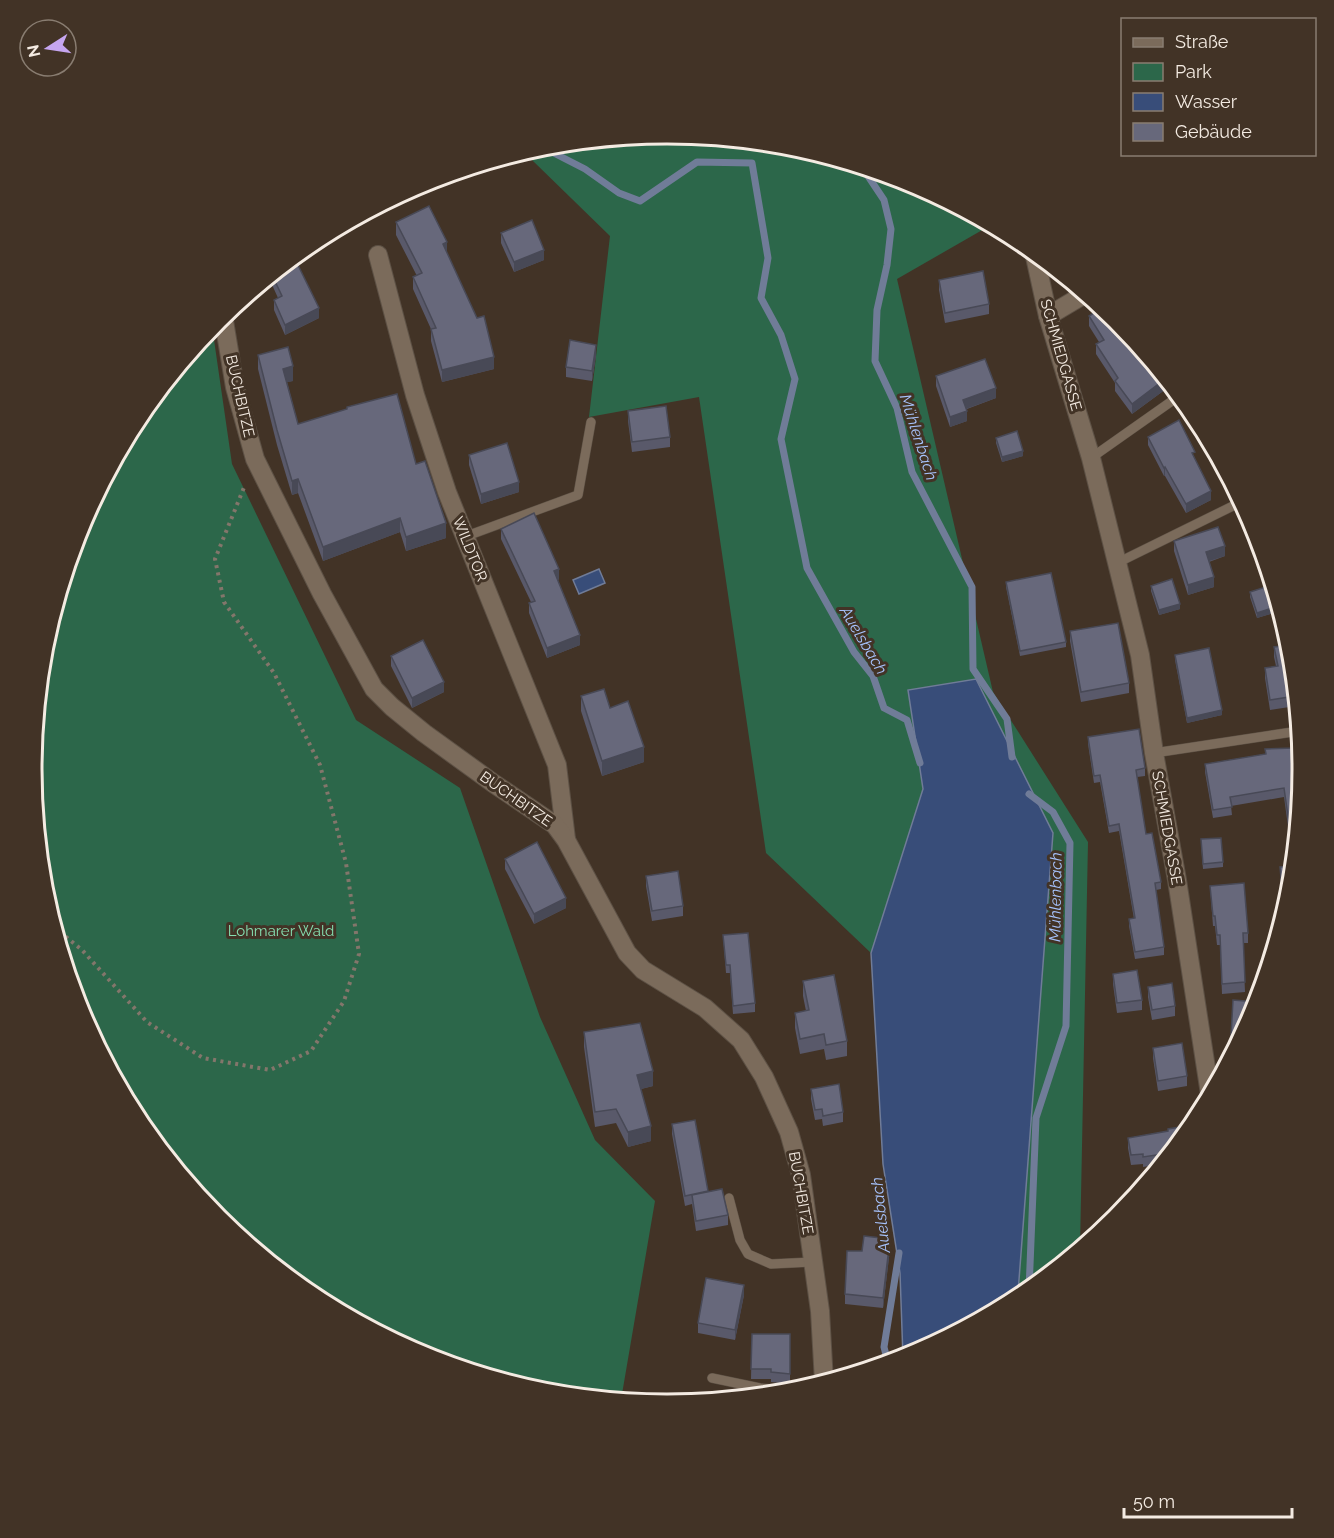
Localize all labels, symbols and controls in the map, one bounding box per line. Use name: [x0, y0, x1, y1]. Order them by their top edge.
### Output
north arrow: [18, 18, 78, 78]
legend: [1121, 18, 1316, 156]
text: Straße: [1175, 31, 1229, 52]
text: N: [23, 43, 44, 59]
text: Park: [1175, 61, 1212, 82]
text: Wasser: [1175, 91, 1238, 112]
text: Gebäude: [1175, 121, 1252, 142]
street label: SCHMIEDGASSE: [1036, 297, 1086, 413]
street label: BUCHBITZE: [222, 353, 258, 439]
water label: Mühlenbach: [896, 392, 941, 483]
street label: WILDTOR: [449, 514, 491, 584]
water label: Auelsbach: [835, 602, 891, 678]
street label: BUCHBITZE: [476, 768, 556, 830]
street label: SCHMIEDGASSE: [1148, 770, 1186, 886]
water label: Mühlenbach: [1045, 852, 1066, 942]
park label: Lohmarer Wald: [228, 922, 334, 940]
street label: BUCHBITZE: [785, 1150, 817, 1236]
water label: Auelsbach: [867, 1176, 894, 1255]
scale bar: [1124, 1481, 1292, 1519]
text: 50 m: [1133, 1491, 1175, 1512]

